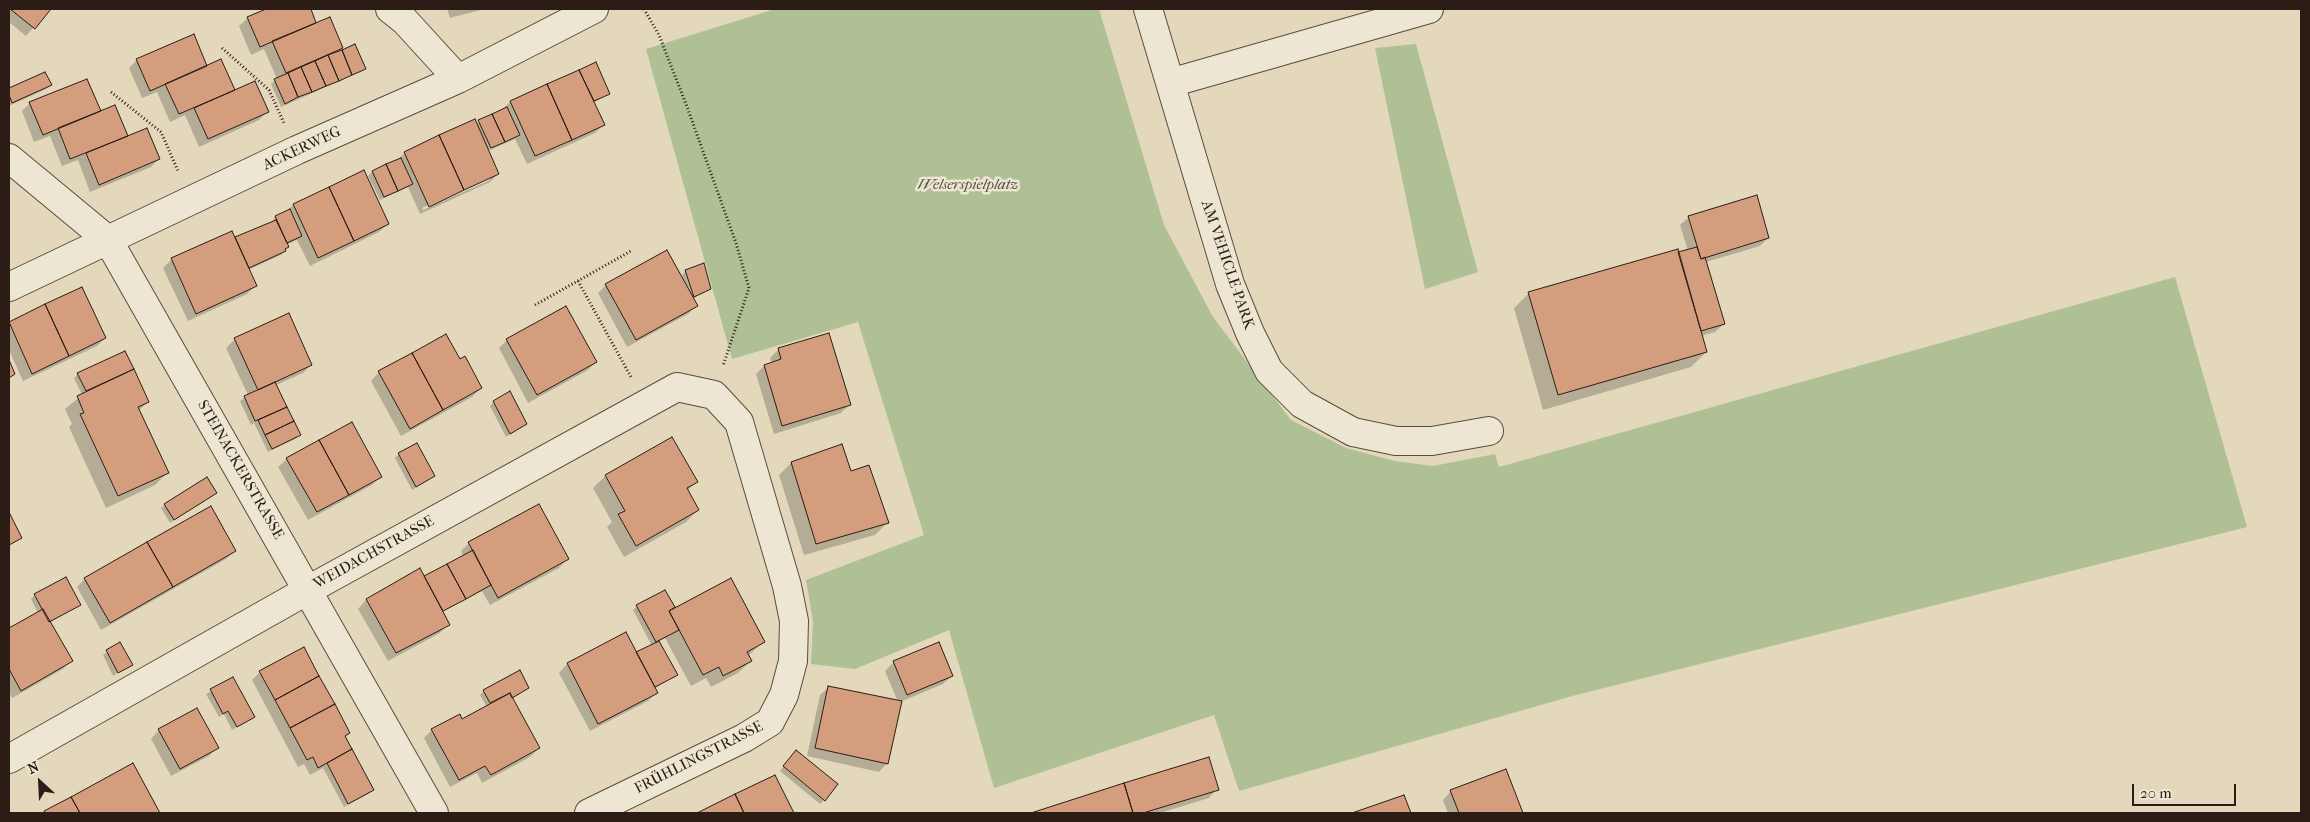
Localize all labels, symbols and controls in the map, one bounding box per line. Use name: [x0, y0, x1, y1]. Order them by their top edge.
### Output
street label: ACKERWEG: [260, 123, 344, 175]
park label: Welserspielplatz: [918, 176, 1018, 194]
street label: AM VEHICLE-PARK: [1196, 198, 1258, 332]
street label: STEINACKERSTRASSE: [193, 397, 287, 543]
street label: WEIDACHSTRASSE: [310, 512, 438, 594]
street label: FRÜHLINGSTRASSE: [632, 718, 766, 798]
north arrow: [15, 757, 65, 807]
text: N: [25, 758, 42, 778]
scale bar: [2135, 774, 2239, 806]
text: 20 m: [2140, 784, 2172, 802]

